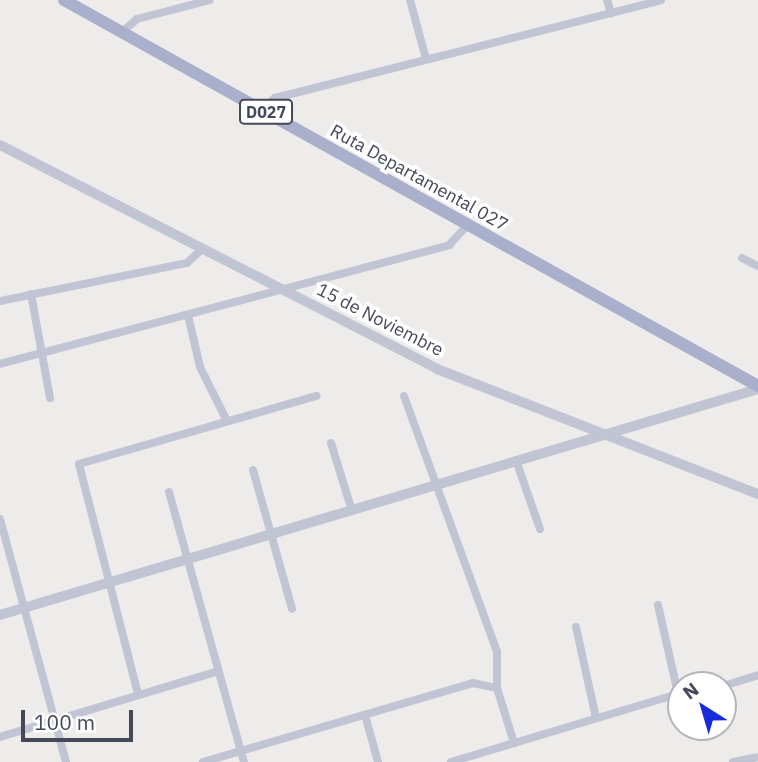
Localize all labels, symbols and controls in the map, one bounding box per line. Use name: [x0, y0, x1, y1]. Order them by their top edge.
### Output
road number: D027: [238, 100, 294, 124]
street label: Ruta Departamental 027: [326, 120, 512, 236]
street label: 15 de Noviembre: [313, 279, 447, 361]
north arrow: [667, 671, 737, 741]
text: N: [678, 677, 703, 705]
scale bar: [24, 696, 136, 740]
text: 100 m: [34, 708, 95, 736]

